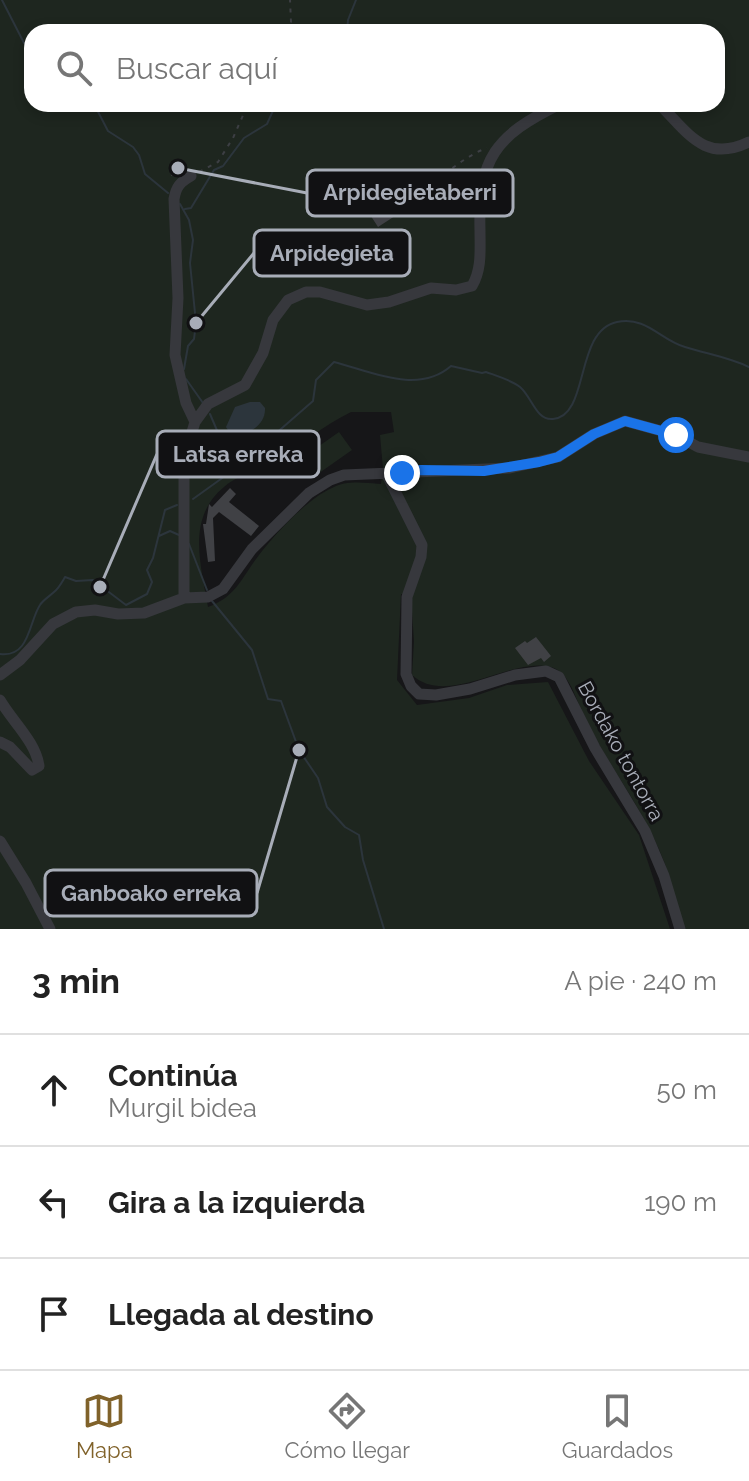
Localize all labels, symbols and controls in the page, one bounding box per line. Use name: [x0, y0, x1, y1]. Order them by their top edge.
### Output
search box: [24, 24, 725, 112]
icon: search: [52, 46, 96, 90]
text: Buscar aquí: [116, 51, 278, 86]
callout: Arpidegietaberri: [307, 170, 513, 216]
text: Arpidegietaberri: [323, 179, 497, 205]
callout: Arpidegieta: [254, 230, 410, 276]
text: Arpidegieta: [270, 240, 394, 266]
route start: [658, 417, 694, 453]
callout: Latsa erreka: [157, 431, 319, 477]
text: Latsa erreka: [173, 441, 303, 467]
route end: [384, 455, 420, 491]
street label: Bordako tontorra: [573, 677, 669, 825]
callout: Ganboako erreka: [45, 870, 257, 916]
text: Ganboako erreka: [61, 880, 241, 906]
text: 3 min: [32, 961, 120, 1001]
text: A pie · 240 m: [564, 966, 717, 996]
text: Continúa: [108, 1058, 238, 1093]
icon: ahead: [32, 1068, 76, 1112]
text: 50 m: [656, 1075, 717, 1105]
text: Murgil bidea: [108, 1093, 257, 1123]
icon: left: [32, 1180, 76, 1224]
text: Gira a la izquierda: [108, 1185, 365, 1220]
text: 190 m: [644, 1187, 717, 1217]
icon: arrive: [32, 1292, 76, 1336]
text: Llegada al destino: [108, 1297, 374, 1332]
tab: Mapa: [76, 1389, 133, 1463]
tab: Cómo llegar: [285, 1389, 410, 1463]
tab: Guardados: [562, 1389, 673, 1463]

